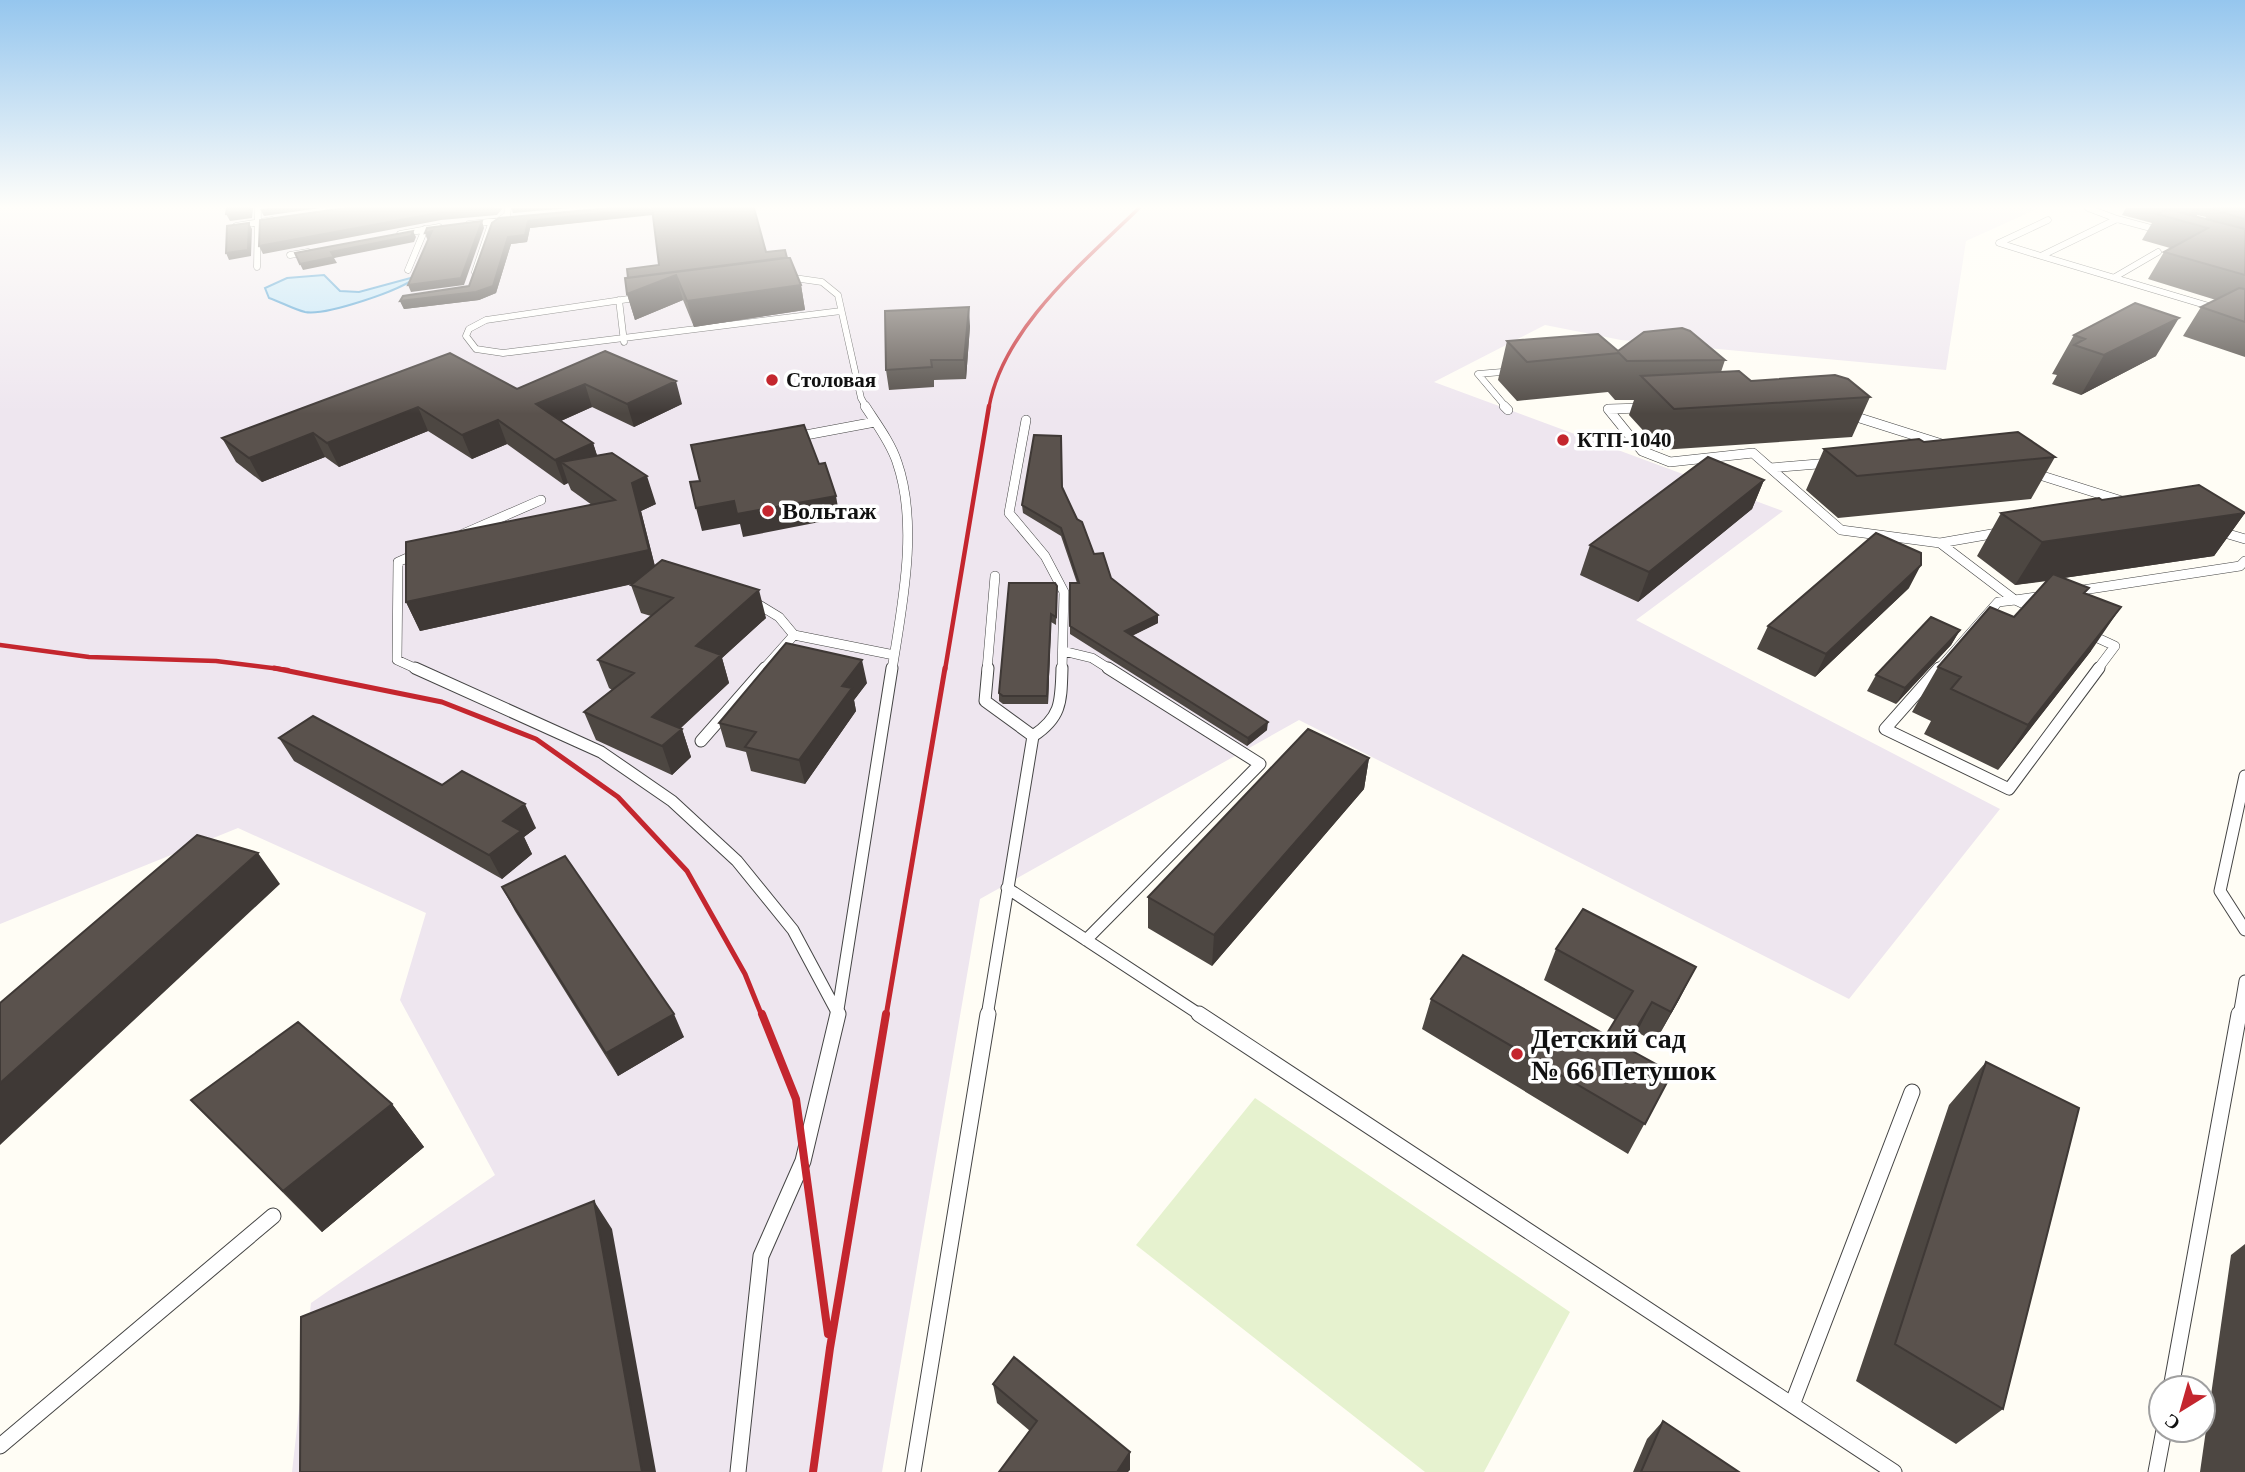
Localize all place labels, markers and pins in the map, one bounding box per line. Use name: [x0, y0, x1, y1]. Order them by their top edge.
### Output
place label: Столовая: [786, 368, 876, 392]
marker: Столовая: [764, 372, 780, 388]
place label: КТП-1040: [1577, 428, 1672, 452]
marker: КТП-1040: [1555, 432, 1571, 448]
place label: Вольтаж: [782, 498, 877, 524]
marker: Вольтаж: [760, 503, 776, 519]
place label: Детский сад № 66 Петушок: [1531, 1023, 1717, 1086]
marker: Детский сад № 66 Петушок: [1509, 1046, 1525, 1062]

